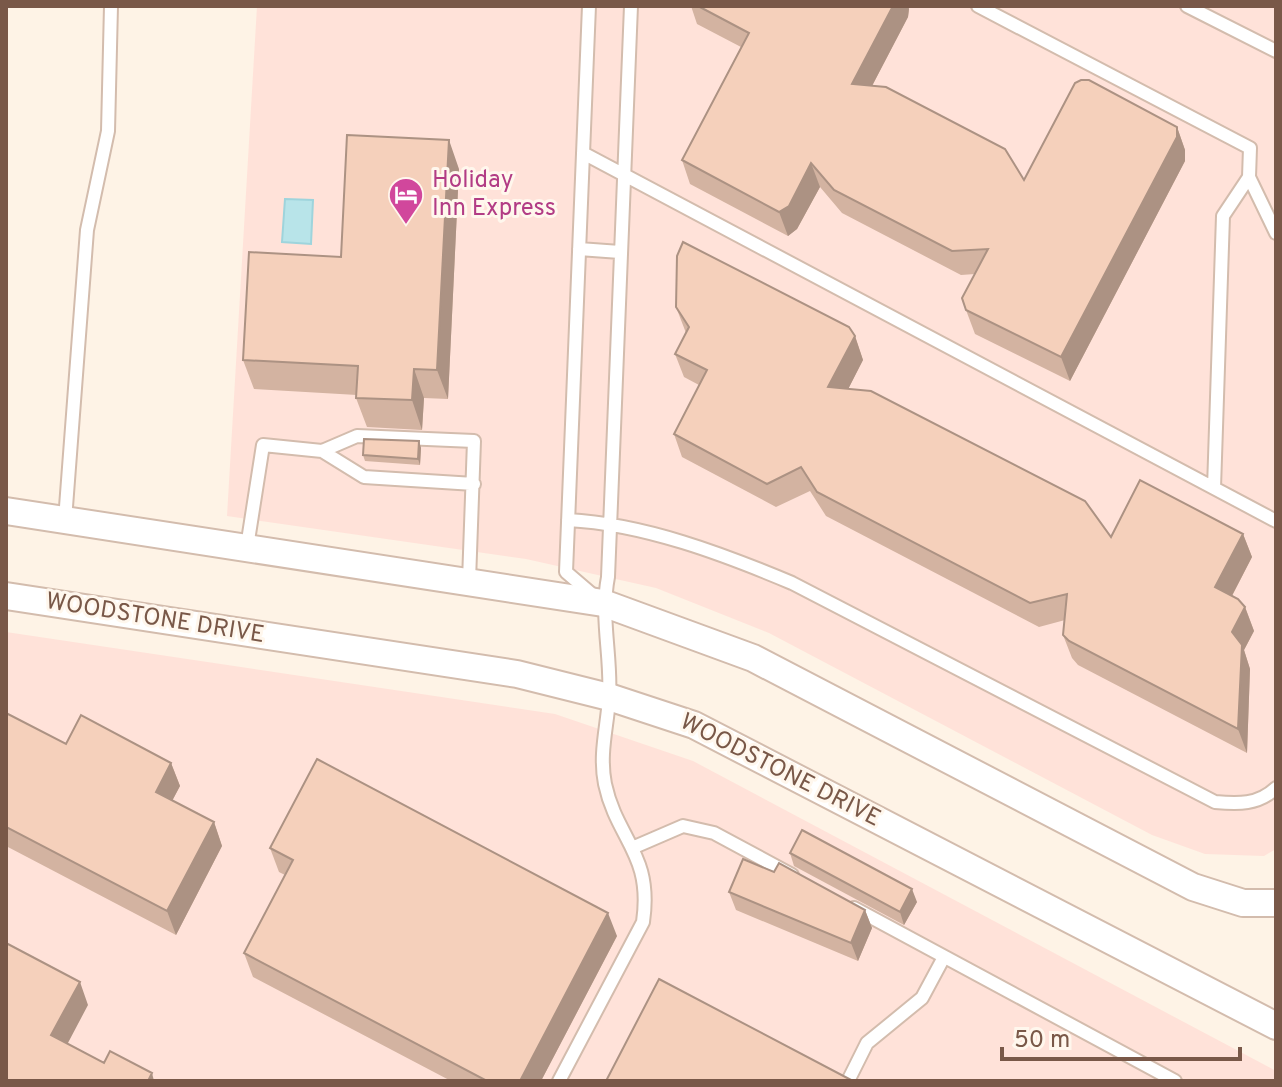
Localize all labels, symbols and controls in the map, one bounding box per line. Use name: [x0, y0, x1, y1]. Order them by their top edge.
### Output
place label: Holiday Inn Express: [432, 166, 556, 224]
hotel icon: Holiday Inn Express: [387, 176, 425, 226]
street label: WOODSTONE DRIVE: [43, 587, 267, 651]
street label: WOODSTONE DRIVE: [675, 707, 885, 835]
scale bar: [1002, 1011, 1240, 1061]
text: 50 m: [1014, 1026, 1070, 1056]

